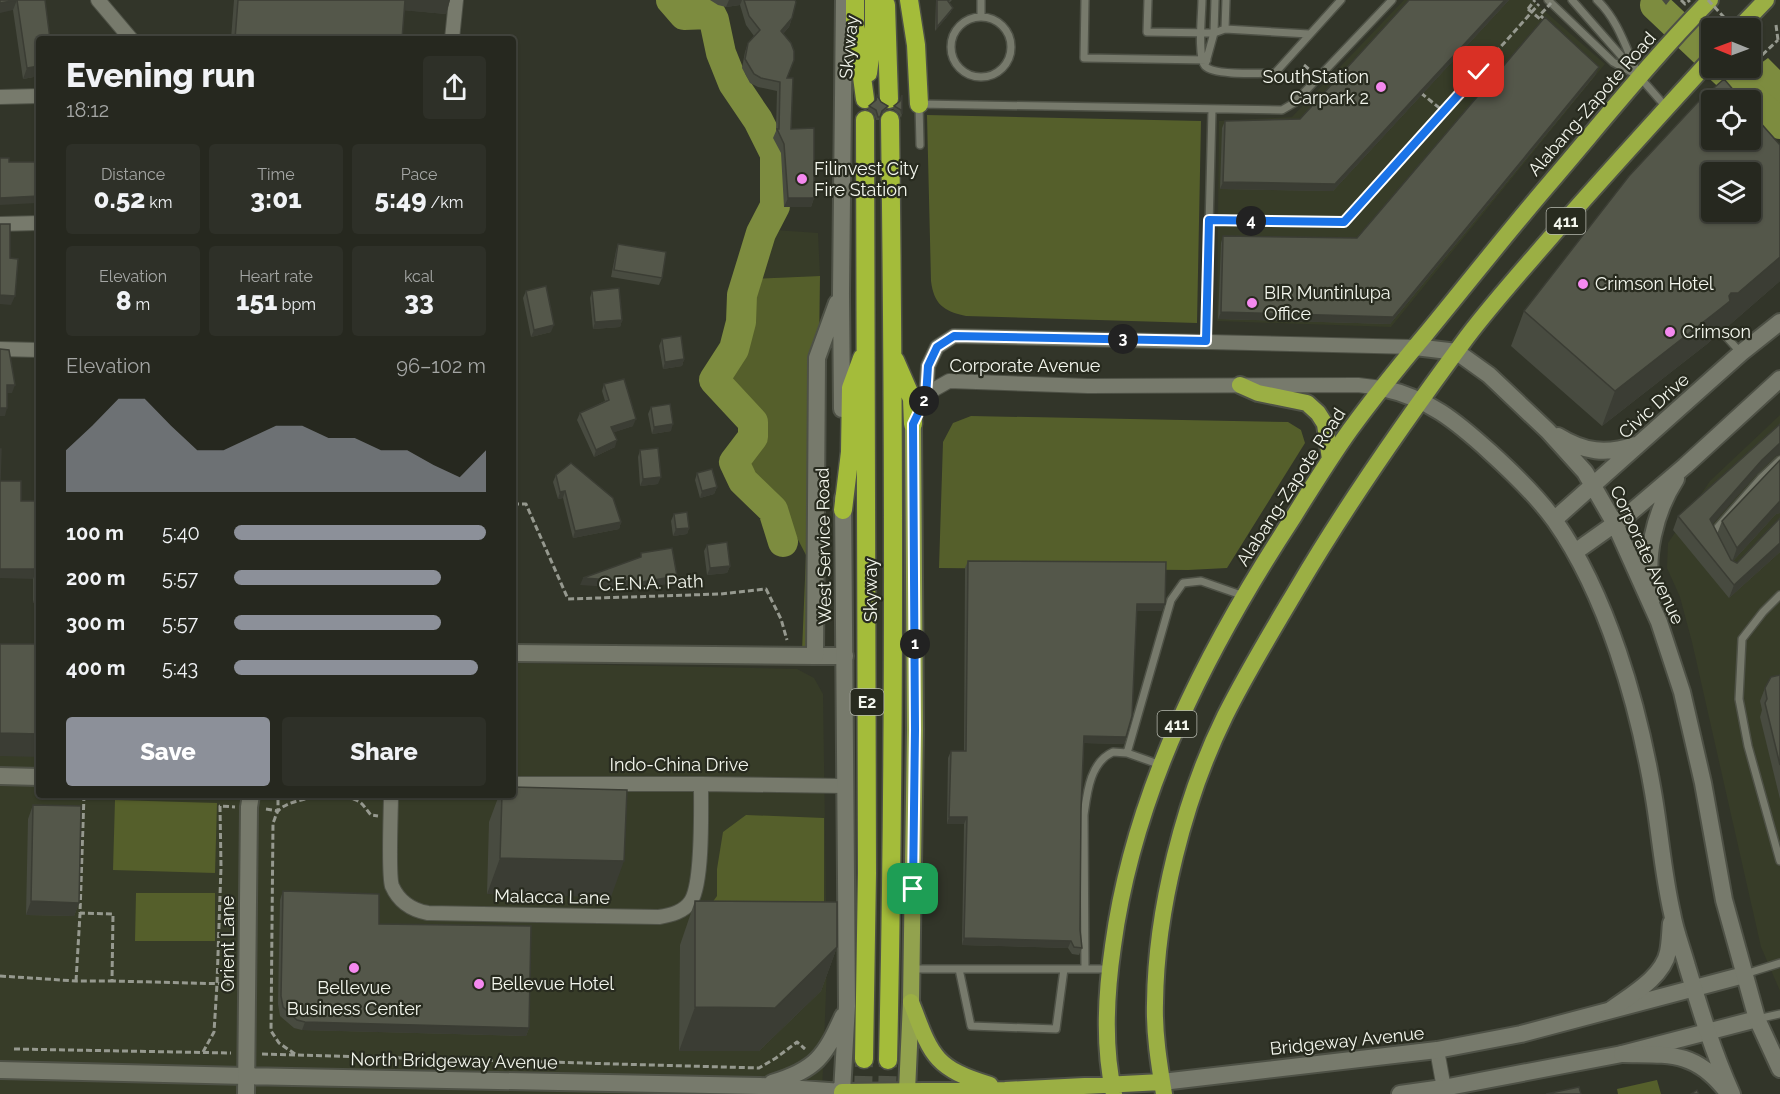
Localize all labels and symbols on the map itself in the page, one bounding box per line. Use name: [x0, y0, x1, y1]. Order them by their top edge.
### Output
street label: Skyway: [835, 14, 862, 80]
north arrow: [1701, 18, 1761, 78]
street label: Alabang-Zapote Road: [1523, 27, 1660, 180]
pin: [1453, 46, 1504, 97]
place label: SouthStation Carpark 2: [1262, 66, 1369, 108]
marker: SouthStation Carpark 2: [1374, 80, 1388, 94]
place label: Filinvest City Fire Station: [814, 158, 919, 200]
marker: Filinvest City Fire Station: [795, 172, 809, 186]
pin: 4: [1236, 206, 1266, 236]
road number: 411: [1546, 208, 1586, 234]
place label: Crimson Hotel: [1595, 273, 1714, 294]
marker: Crimson Hotel: [1576, 277, 1590, 291]
place label: BIR Muntinlupa Office: [1264, 282, 1391, 324]
marker: BIR Muntinlupa Office: [1245, 296, 1259, 310]
place label: Crimson: [1682, 321, 1751, 342]
pin: 3: [1108, 324, 1138, 354]
marker: Crimson: [1663, 325, 1677, 339]
street label: Corporate Avenue: [950, 355, 1101, 376]
street label: Civic Drive: [1614, 368, 1693, 443]
pin: 2: [909, 386, 939, 416]
street label: Alabang-Zapote Road: [1232, 404, 1349, 570]
street label: West Service Road: [812, 467, 835, 625]
street label: Corporate Avenue: [1606, 482, 1689, 628]
street label: Skyway: [860, 558, 881, 622]
street label: C.E.N.A. Path: [598, 570, 704, 595]
pin: 1: [900, 629, 930, 659]
road number: E2: [850, 689, 884, 715]
road number: 411: [1158, 711, 1196, 737]
street label: Indo-China Drive: [609, 754, 749, 775]
pin: [887, 863, 938, 914]
street label: Malacca Lane: [494, 885, 610, 908]
street label: Orient Lane: [217, 895, 238, 992]
marker: Bellevue Business Center: [347, 961, 361, 975]
place label: Bellevue Hotel: [491, 973, 614, 994]
place label: Bellevue Business Center: [287, 977, 422, 1019]
marker: Bellevue Hotel: [472, 977, 486, 991]
street label: Bridgeway Avenue: [1269, 1022, 1426, 1059]
street label: North Bridgeway Avenue: [350, 1048, 558, 1073]

